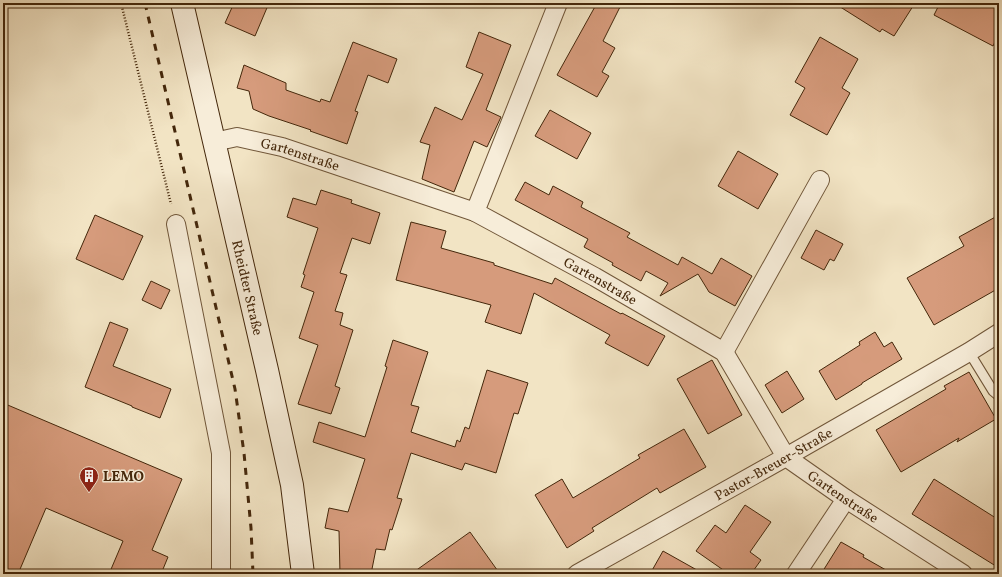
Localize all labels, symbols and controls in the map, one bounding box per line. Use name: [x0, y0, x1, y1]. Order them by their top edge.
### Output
street label: Gartenstraße: [259, 135, 342, 177]
street label: Rheidter Straße: [226, 238, 267, 338]
street label: Gartenstraße: [560, 254, 640, 311]
street label: Pastor-Breuer-Straße: [711, 424, 837, 506]
building icon: LEMO: [78, 465, 100, 493]
street label: Gartenstraße: [803, 467, 882, 528]
place label: LEMO: [103, 468, 144, 487]

